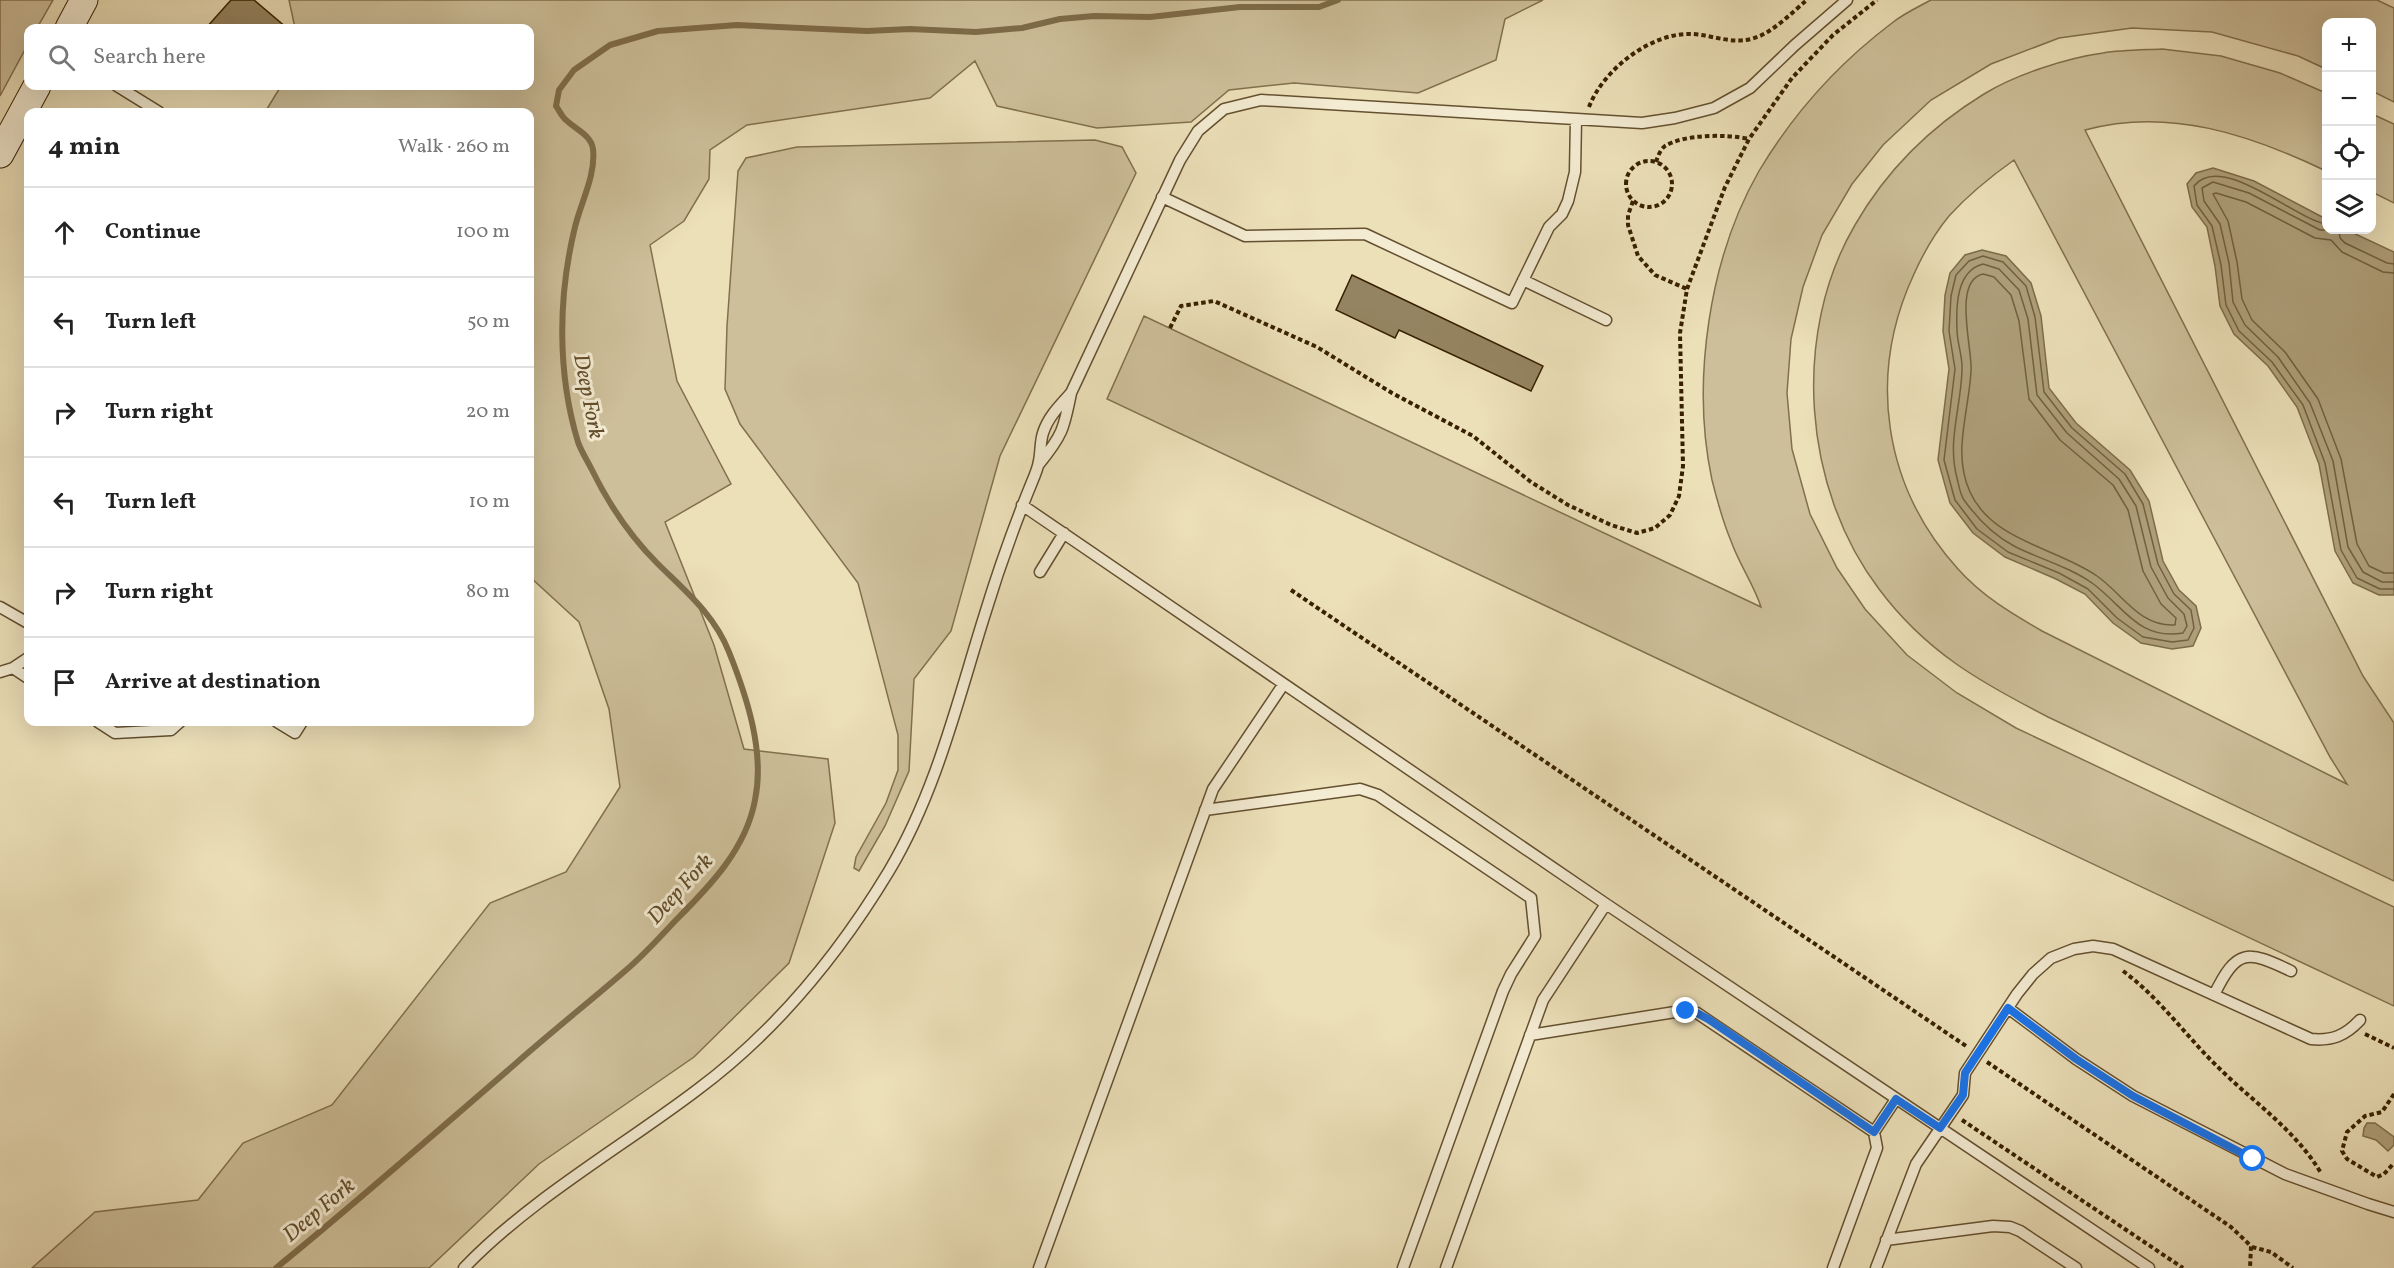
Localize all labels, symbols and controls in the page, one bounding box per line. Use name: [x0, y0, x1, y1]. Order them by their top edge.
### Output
map controls: [2322, 18, 2376, 234]
button: +: [2322, 18, 2376, 72]
search box: [24, 24, 534, 90]
icon: search: [45, 41, 78, 74]
text: Search here: [93, 42, 206, 73]
button: −: [2322, 72, 2376, 126]
button: locate: [2322, 126, 2376, 180]
text: 4 min: [48, 129, 120, 165]
text: Walk · 260 m: [398, 133, 510, 161]
button: layers: [2322, 180, 2376, 234]
icon: ahead: [48, 216, 81, 249]
text: Continue: [105, 217, 201, 248]
text: 100 m: [456, 218, 510, 246]
icon: left: [48, 306, 81, 339]
text: Turn left: [105, 307, 196, 338]
text: 50 m: [467, 308, 510, 336]
water label: Deep Fork: [564, 351, 611, 442]
icon: right: [48, 396, 81, 429]
text: Turn right: [105, 397, 213, 428]
text: 20 m: [466, 398, 510, 426]
icon: left: [48, 486, 81, 519]
text: Turn left: [105, 487, 196, 518]
text: 10 m: [469, 488, 510, 516]
icon: right: [48, 576, 81, 609]
text: Turn right: [105, 577, 213, 608]
text: 80 m: [466, 578, 510, 606]
icon: arrive: [48, 666, 81, 699]
text: Arrive at destination: [105, 667, 321, 698]
water label: Deep Fork: [641, 847, 721, 932]
route end: [1672, 997, 1698, 1023]
route start: [2239, 1145, 2265, 1171]
water label: Deep Fork: [277, 1171, 363, 1250]

